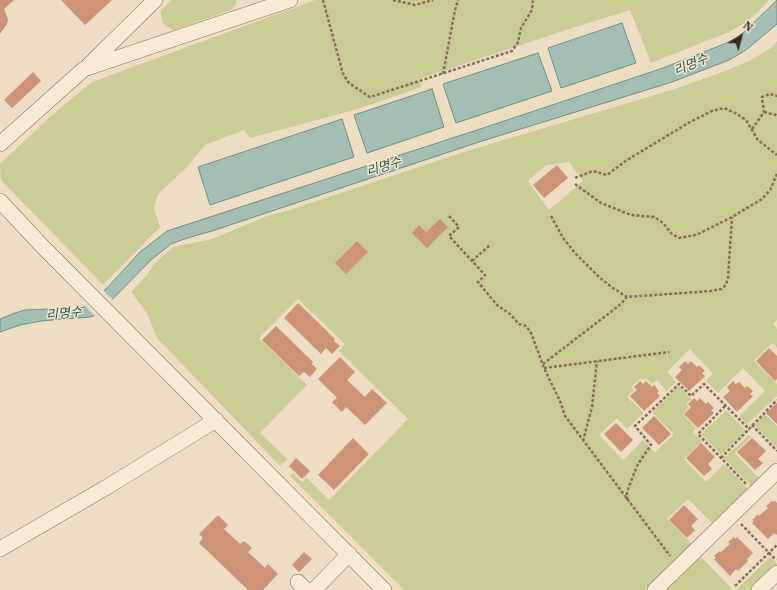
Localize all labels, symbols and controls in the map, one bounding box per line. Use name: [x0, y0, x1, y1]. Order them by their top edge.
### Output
north arrow: [721, 16, 761, 56]
text: N: [740, 18, 756, 35]
water label: 리명수: [671, 51, 711, 79]
water label: 리명수: [365, 154, 403, 180]
water label: 리명수: [45, 304, 83, 324]

